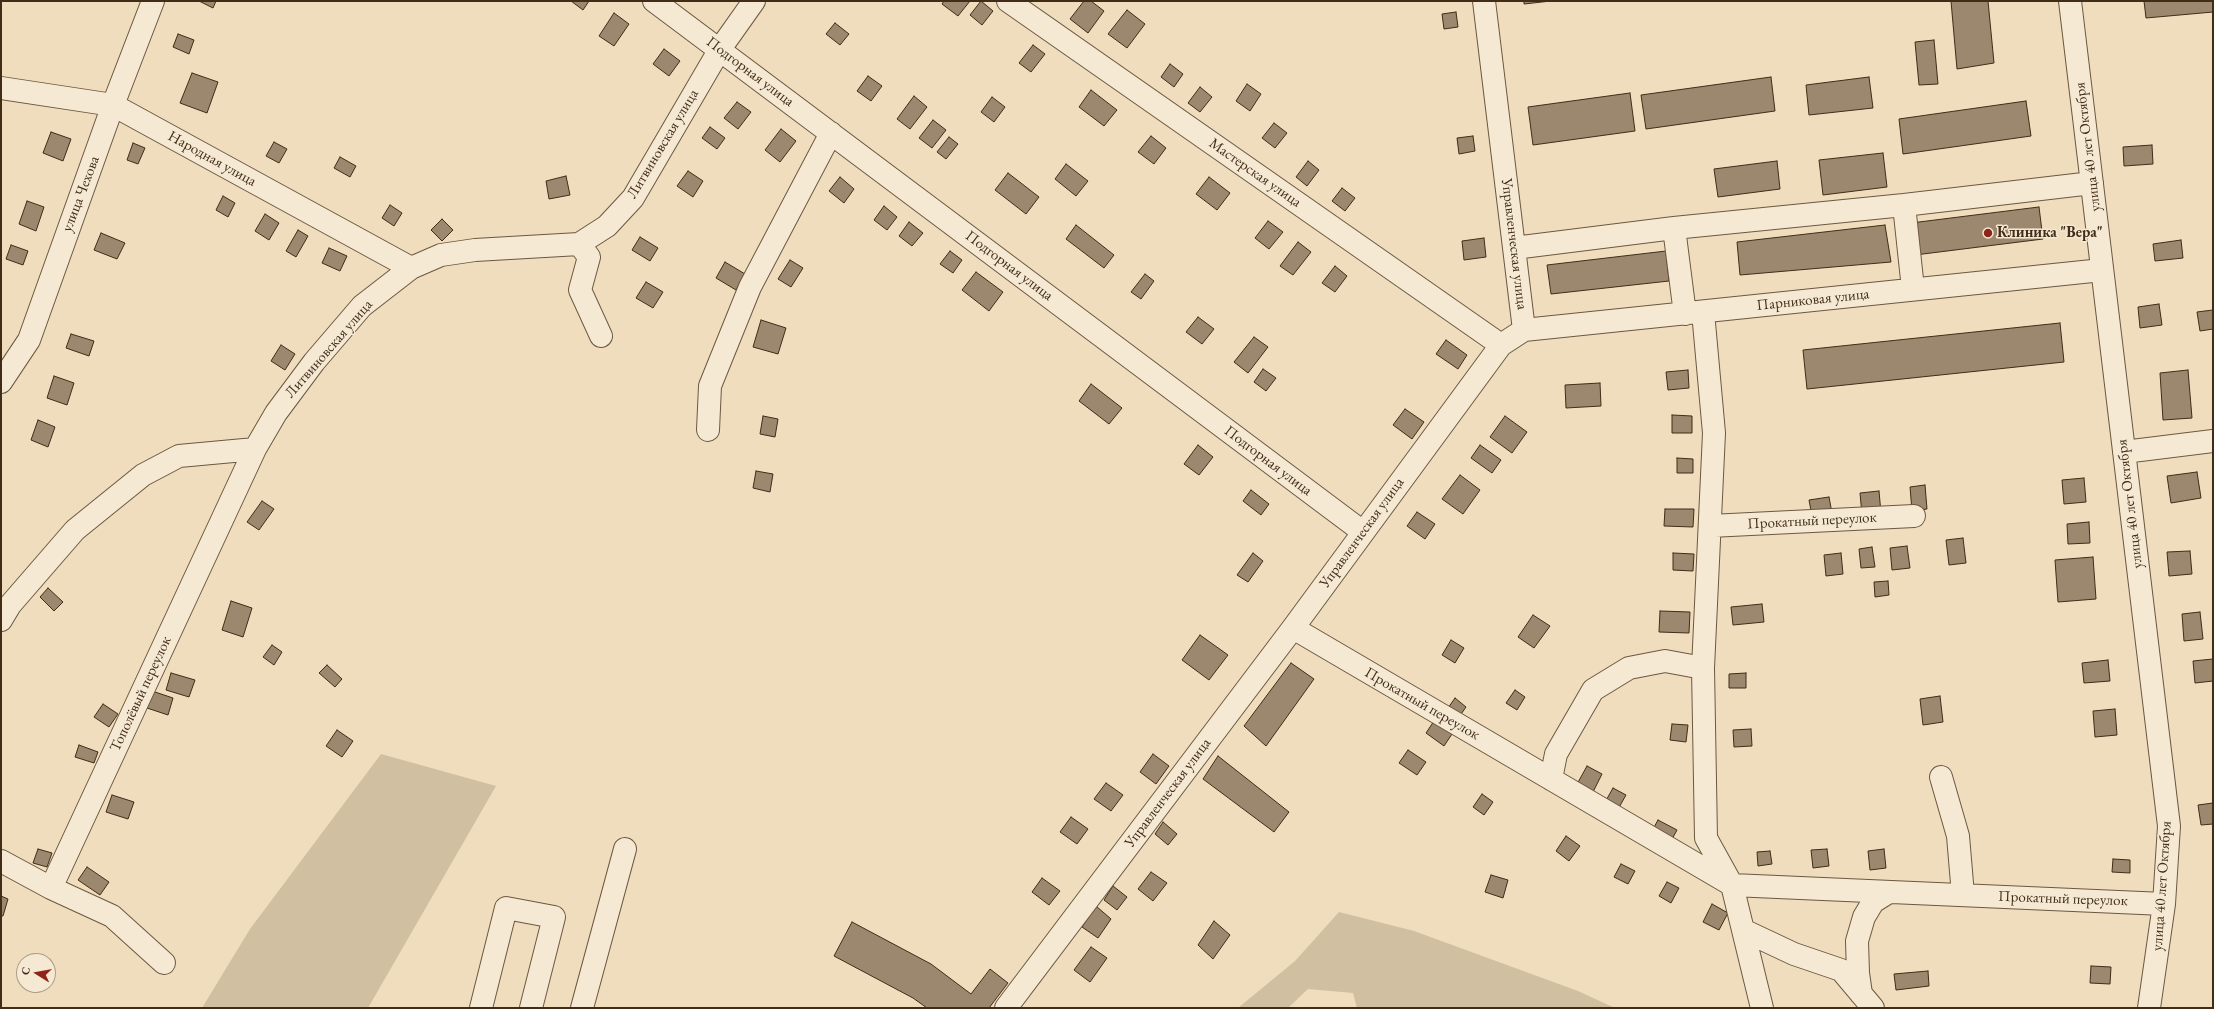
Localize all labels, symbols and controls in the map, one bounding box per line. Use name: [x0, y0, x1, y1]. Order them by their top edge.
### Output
street label: Подгорная улица: [703, 33, 797, 111]
street label: улица 40 лет Октября: [2071, 81, 2105, 213]
street label: Литвиновская улица: [623, 86, 703, 202]
street label: Народная улица: [165, 127, 259, 191]
street label: Мастерская улица: [1205, 134, 1305, 212]
street label: улица Чехова: [58, 154, 104, 234]
street label: Управленческая улица: [1497, 177, 1531, 311]
place label: Клиника "Вера": [1997, 224, 2103, 242]
street label: Подгорная улица: [962, 227, 1056, 305]
marker: Клиника "Вера": [1982, 227, 1994, 239]
street label: Парниковая улица: [1756, 285, 1870, 315]
street label: Литвиновская улица: [281, 296, 377, 402]
street label: Подгорная улица: [1221, 422, 1315, 500]
street label: улица 40 лет Октября: [2113, 438, 2147, 570]
street label: Управленческая улица: [1316, 474, 1408, 592]
street label: Прокатный переулок: [1747, 509, 1877, 533]
street label: Тополёвый переулок: [106, 634, 176, 754]
street label: Прокатный переулок: [1361, 664, 1483, 744]
street label: Управленческая улица: [1121, 735, 1215, 851]
street label: улица 40 лет Октября: [2148, 820, 2176, 952]
street label: Прокатный переулок: [1998, 888, 2128, 910]
north arrow: [16, 953, 56, 993]
text: С: [18, 966, 33, 976]

